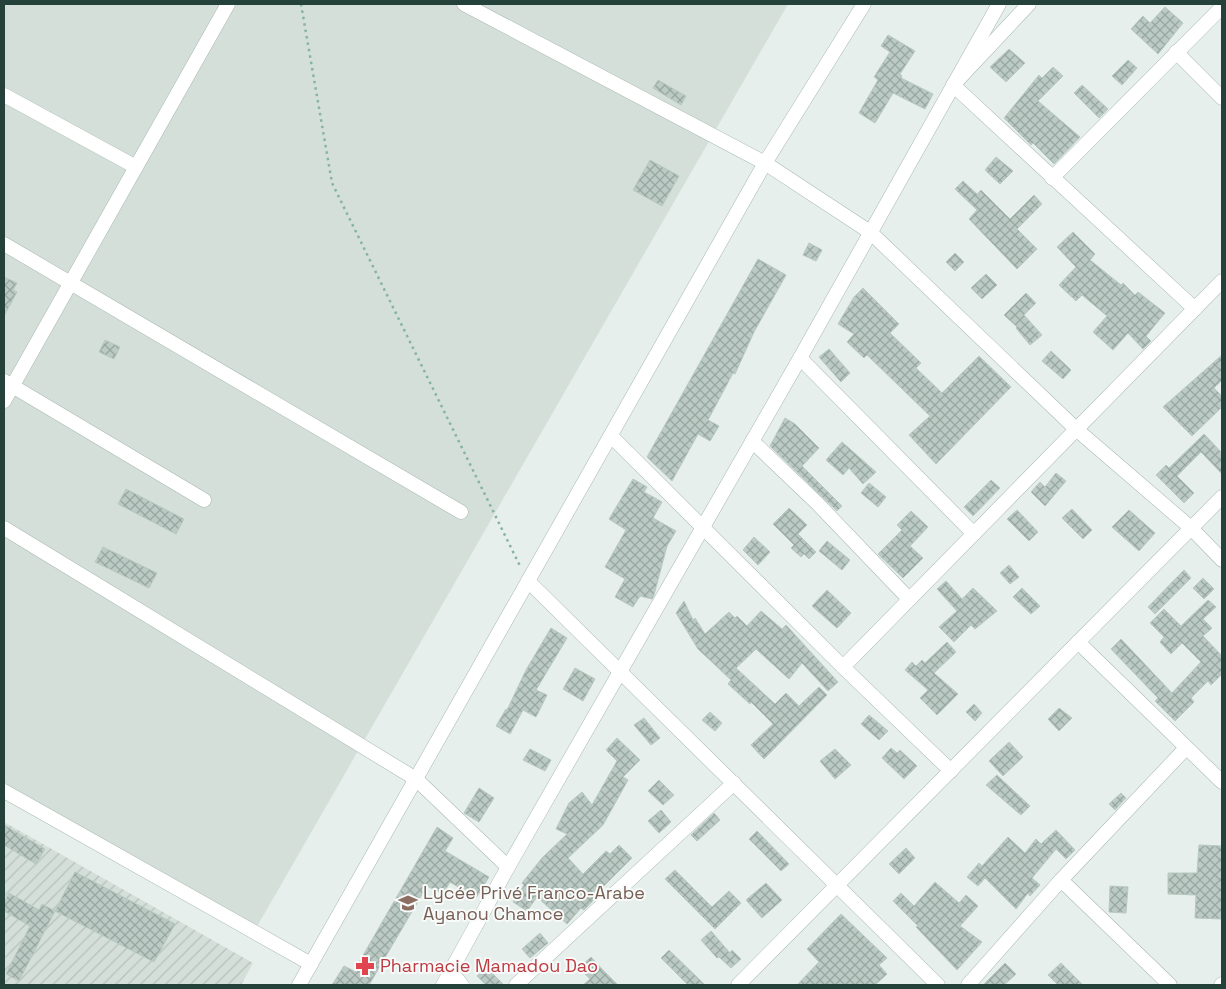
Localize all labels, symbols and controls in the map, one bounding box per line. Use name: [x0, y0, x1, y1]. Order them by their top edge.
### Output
place label: Lycée Privé Franco-Arabe Ayanou Chamce: [423, 881, 645, 925]
school or university icon: Lycée Privé Franco-Arabe Ayanou Chamce: [397, 892, 419, 914]
place label: Pharmacie Mamadou Dao: [380, 954, 598, 977]
pharmacy icon: Pharmacie Mamadou Dao: [354, 955, 376, 977]

